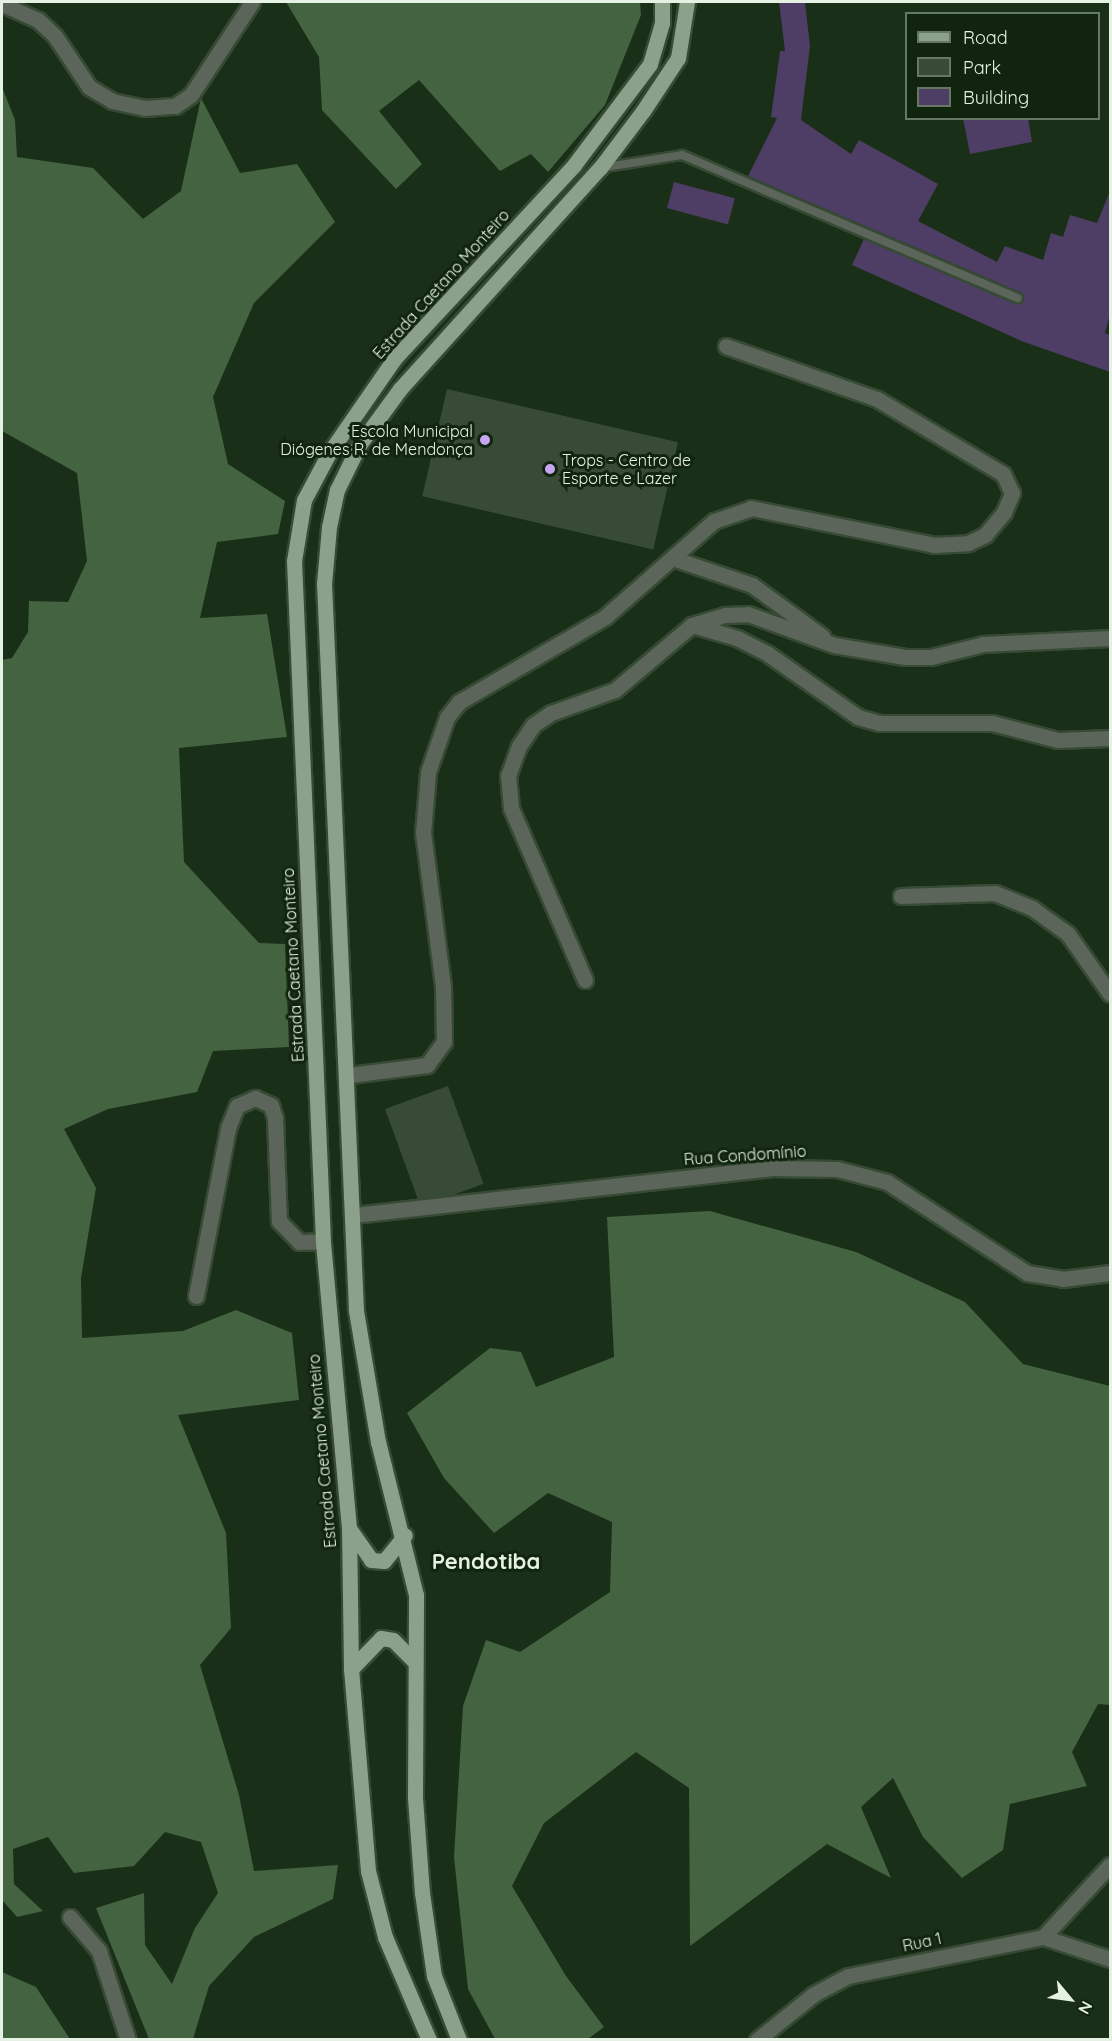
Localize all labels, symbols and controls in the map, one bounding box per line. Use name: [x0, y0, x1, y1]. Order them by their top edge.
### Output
legend: [905, 12, 1100, 120]
text: Road: [963, 26, 1008, 49]
text: Park: [963, 56, 1001, 79]
text: Building: [963, 86, 1029, 109]
street label: Estrada Caetano Monteiro: [369, 205, 513, 363]
place label: Escola Municipal Diógenes R. de Mendonça: [280, 421, 473, 459]
marker: Escola Municipal Diógenes R. de Mendonça: [478, 433, 492, 447]
place label: Trops - Centro de Esporte e Lazer: [562, 450, 691, 488]
marker: Trops - Centro de Esporte e Lazer: [543, 462, 557, 476]
street label: Estrada Caetano Monteiro: [278, 867, 308, 1063]
street label: Rua Condomínio: [683, 1141, 807, 1169]
street label: Estrada Caetano Monteiro: [304, 1353, 340, 1549]
district label: Pendotiba: [432, 1549, 540, 1575]
street label: Rua 1: [901, 1928, 943, 1956]
north arrow: [1040, 1969, 1100, 2029]
text: N: [1074, 1998, 1097, 2018]

